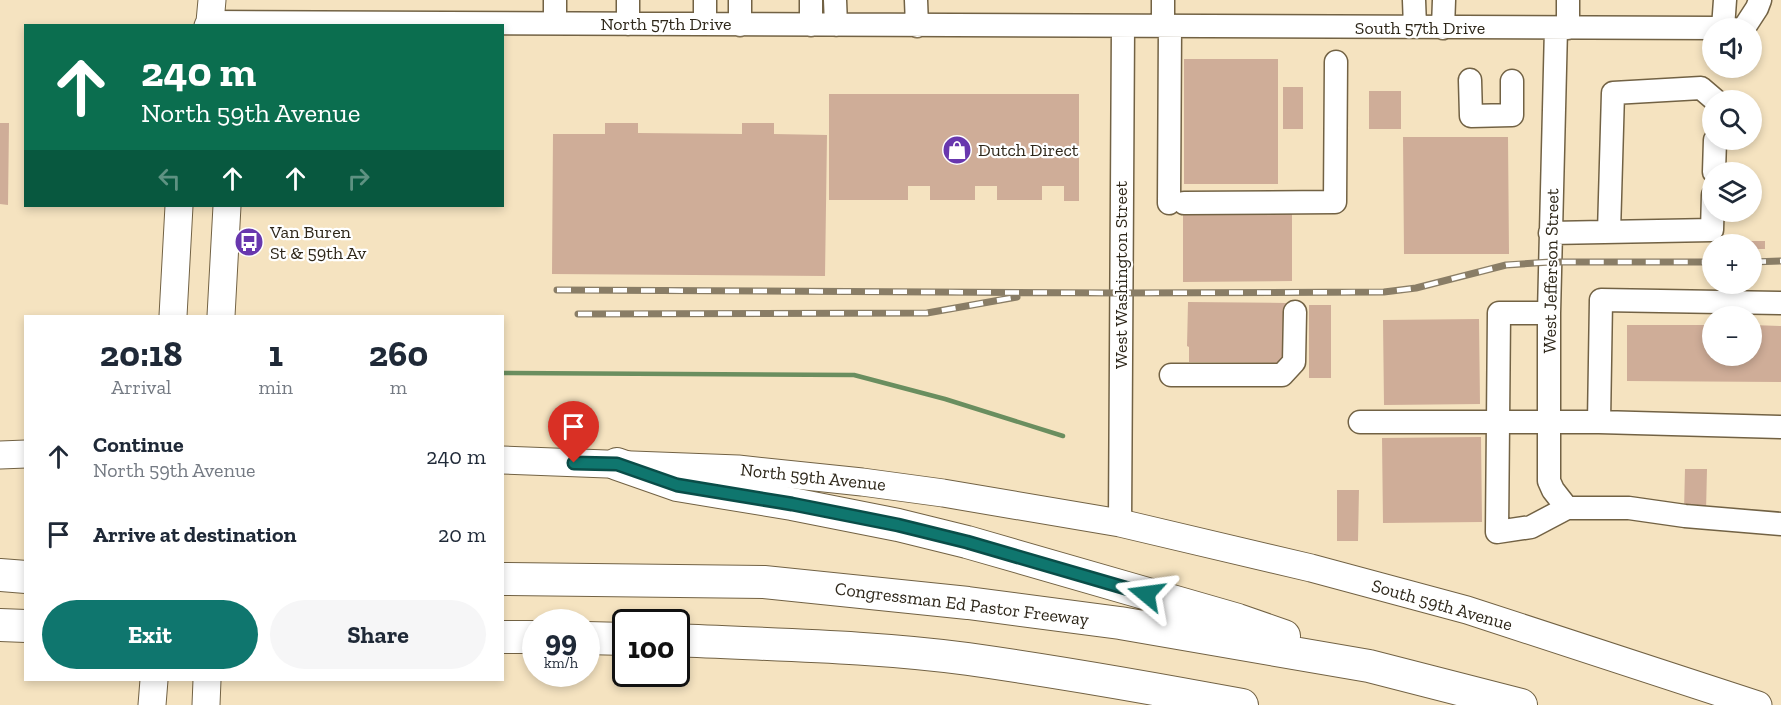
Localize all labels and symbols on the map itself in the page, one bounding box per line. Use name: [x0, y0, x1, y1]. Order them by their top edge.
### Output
street label: North 57th Drive: [600, 13, 732, 35]
street label: South 57th Drive: [1355, 17, 1485, 39]
shop icon: Dutch Direct: [941, 134, 973, 166]
place label: Dutch Direct: [978, 139, 1079, 161]
street label: West Washington Street: [1110, 181, 1132, 369]
street label: West Jefferson Street: [1539, 188, 1563, 354]
place label: Van Buren St & 59th Av: [269, 221, 366, 264]
bus stop icon: Van Buren St & 59th Av: [233, 226, 265, 258]
pin: [548, 401, 599, 463]
street label: North 59th Avenue: [739, 458, 887, 496]
position arrow: [1114, 562, 1178, 626]
street label: South 59th Avenue: [1369, 574, 1515, 636]
street label: Congressman Ed Pastor Freeway: [834, 577, 1091, 631]
speed limit sign: 100: [612, 609, 690, 687]

